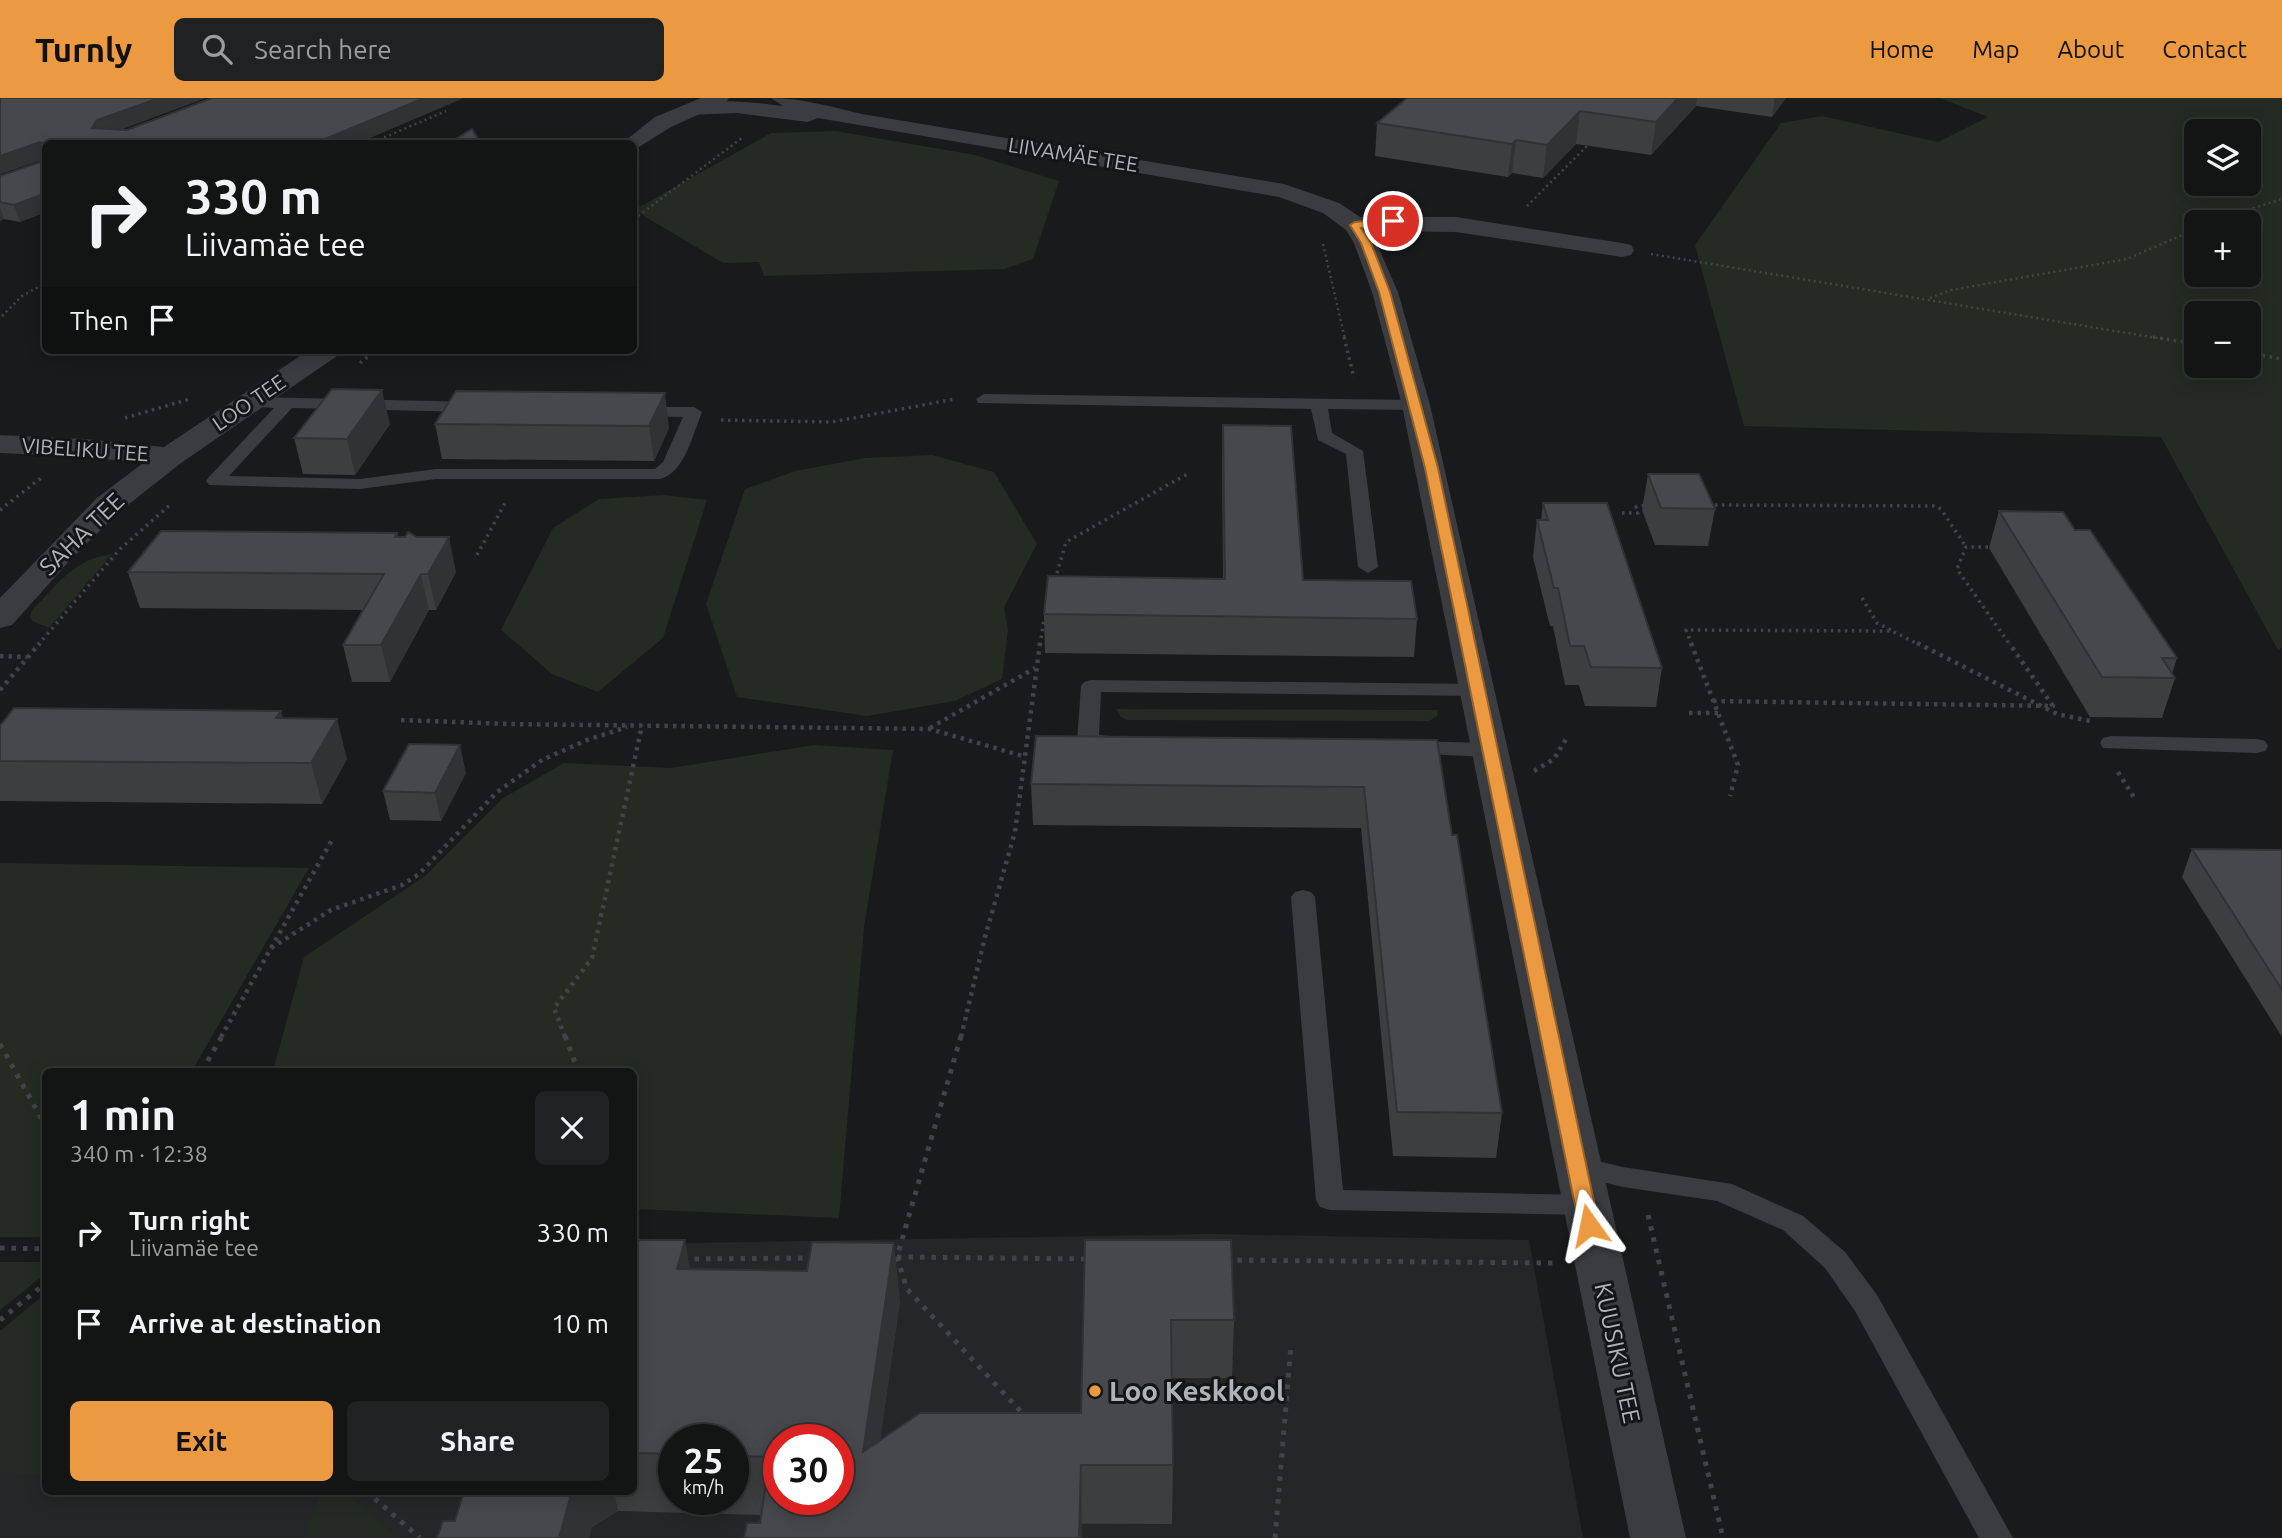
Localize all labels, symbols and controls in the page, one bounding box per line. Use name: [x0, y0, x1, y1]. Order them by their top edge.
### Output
search box: [174, 18, 664, 81]
icon: search: [198, 30, 236, 68]
text: Turnly: [35, 31, 132, 68]
text: Search here: [254, 35, 392, 64]
text: Home: [1869, 36, 1934, 63]
text: Map: [1972, 36, 2019, 63]
text: About: [2057, 36, 2124, 63]
text: Contact: [2162, 36, 2247, 63]
map controls: [2184, 119, 2261, 378]
button: layers: [2184, 119, 2261, 196]
street label: LIIVAMÄE TEE: [1007, 132, 1140, 176]
icon: right: [70, 168, 161, 259]
text: 330 m: [185, 168, 322, 223]
pin: [1363, 191, 1423, 251]
icon: arrive: [1374, 202, 1412, 240]
button: +: [2184, 210, 2261, 287]
text: Liivamäe tee: [185, 226, 366, 262]
icon: arrive: [143, 301, 181, 339]
button: −: [2184, 301, 2261, 378]
text: Then: [70, 306, 129, 335]
street label: LOO TEE: [207, 369, 289, 435]
street label: VIBELIKU TEE: [21, 433, 149, 465]
street label: SAHA TEE: [34, 487, 129, 580]
text: 1 min: [70, 1091, 176, 1138]
button: close: [535, 1091, 609, 1165]
text: 340 m · 12:38: [70, 1141, 208, 1166]
position arrow: [1552, 1188, 1626, 1262]
text: Turn right: [129, 1206, 250, 1235]
icon: right: [70, 1214, 108, 1252]
text: 330 m: [537, 1218, 609, 1247]
text: Liivamäe tee: [129, 1235, 259, 1260]
street label: KUUSIKU TEE: [1589, 1280, 1646, 1426]
icon: arrive: [70, 1305, 108, 1343]
text: Arrive at destination: [129, 1309, 382, 1338]
text: 10 m: [551, 1309, 609, 1338]
place label: Loo Keskkool: [1109, 1375, 1285, 1406]
marker: Loo Keskkool: [1087, 1383, 1103, 1399]
button: Exit: [70, 1401, 333, 1481]
button: Share: [347, 1401, 609, 1481]
speed limit sign: 30: [763, 1424, 854, 1515]
text: 25: [684, 1440, 723, 1480]
text: km/h: [683, 1477, 724, 1497]

